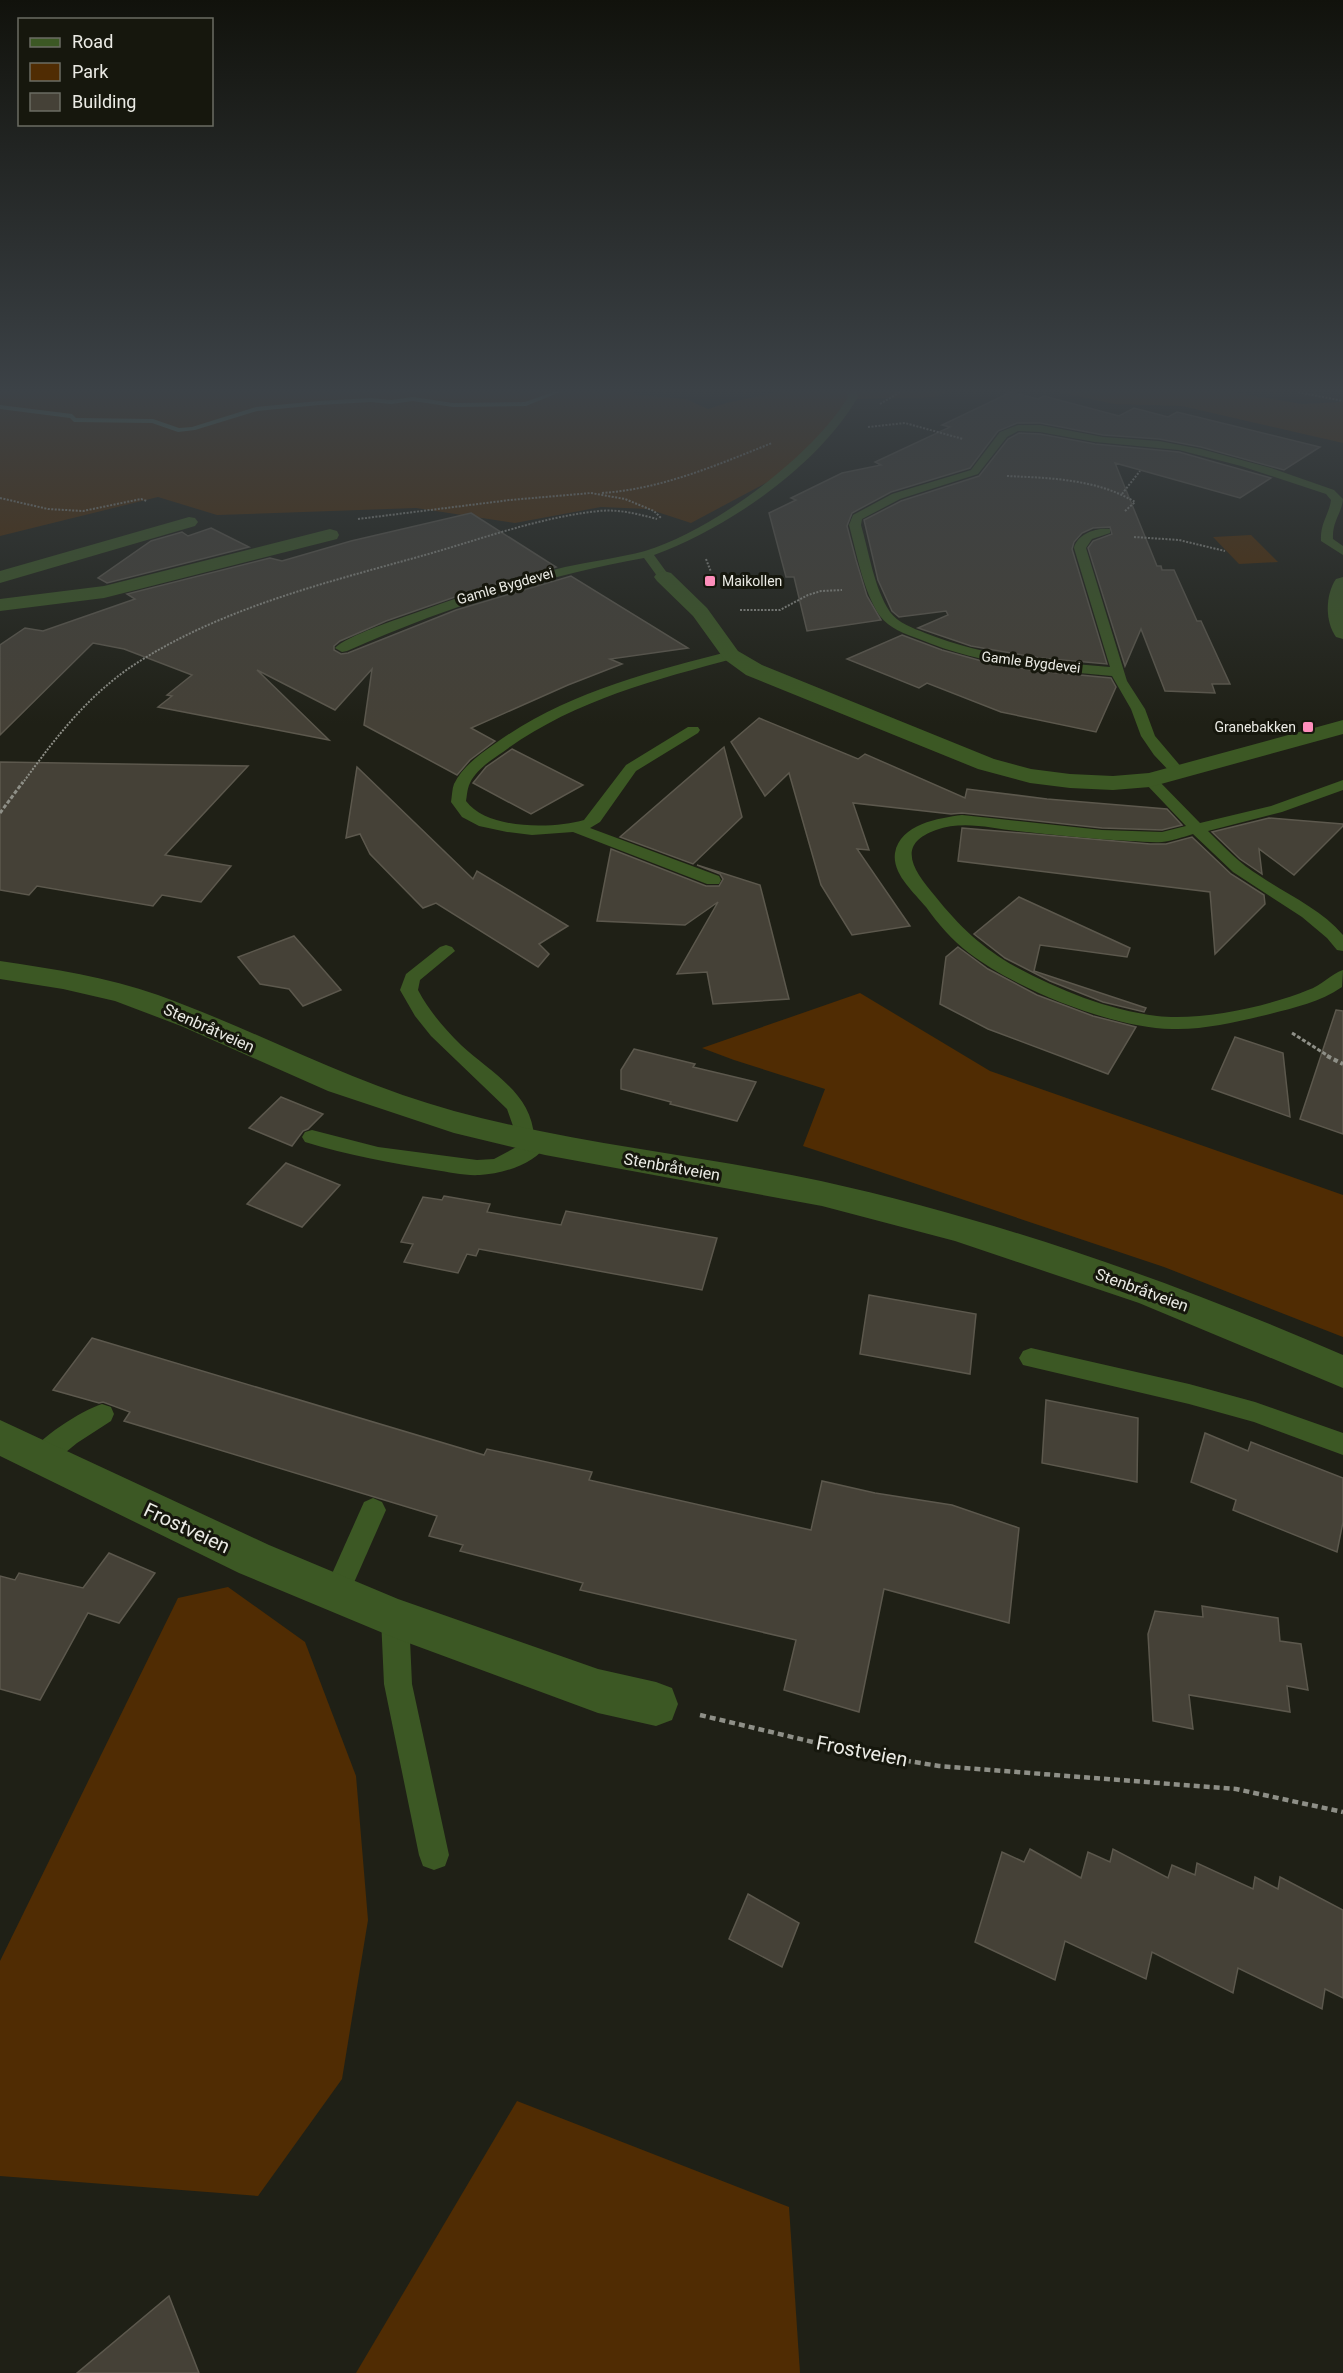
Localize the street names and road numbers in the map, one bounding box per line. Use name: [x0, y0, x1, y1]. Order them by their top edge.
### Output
street label: Gamle Bygdevei: [455, 565, 555, 607]
street label: Gamle Bygdevei: [981, 648, 1081, 676]
street label: Stenbråtveien: [161, 1000, 257, 1056]
street label: Stenbråtveien: [622, 1149, 722, 1185]
street label: Stenbråtveien: [1093, 1264, 1191, 1316]
street label: Frostveien: [140, 1498, 234, 1558]
street label: Frostveien: [814, 1730, 910, 1772]

